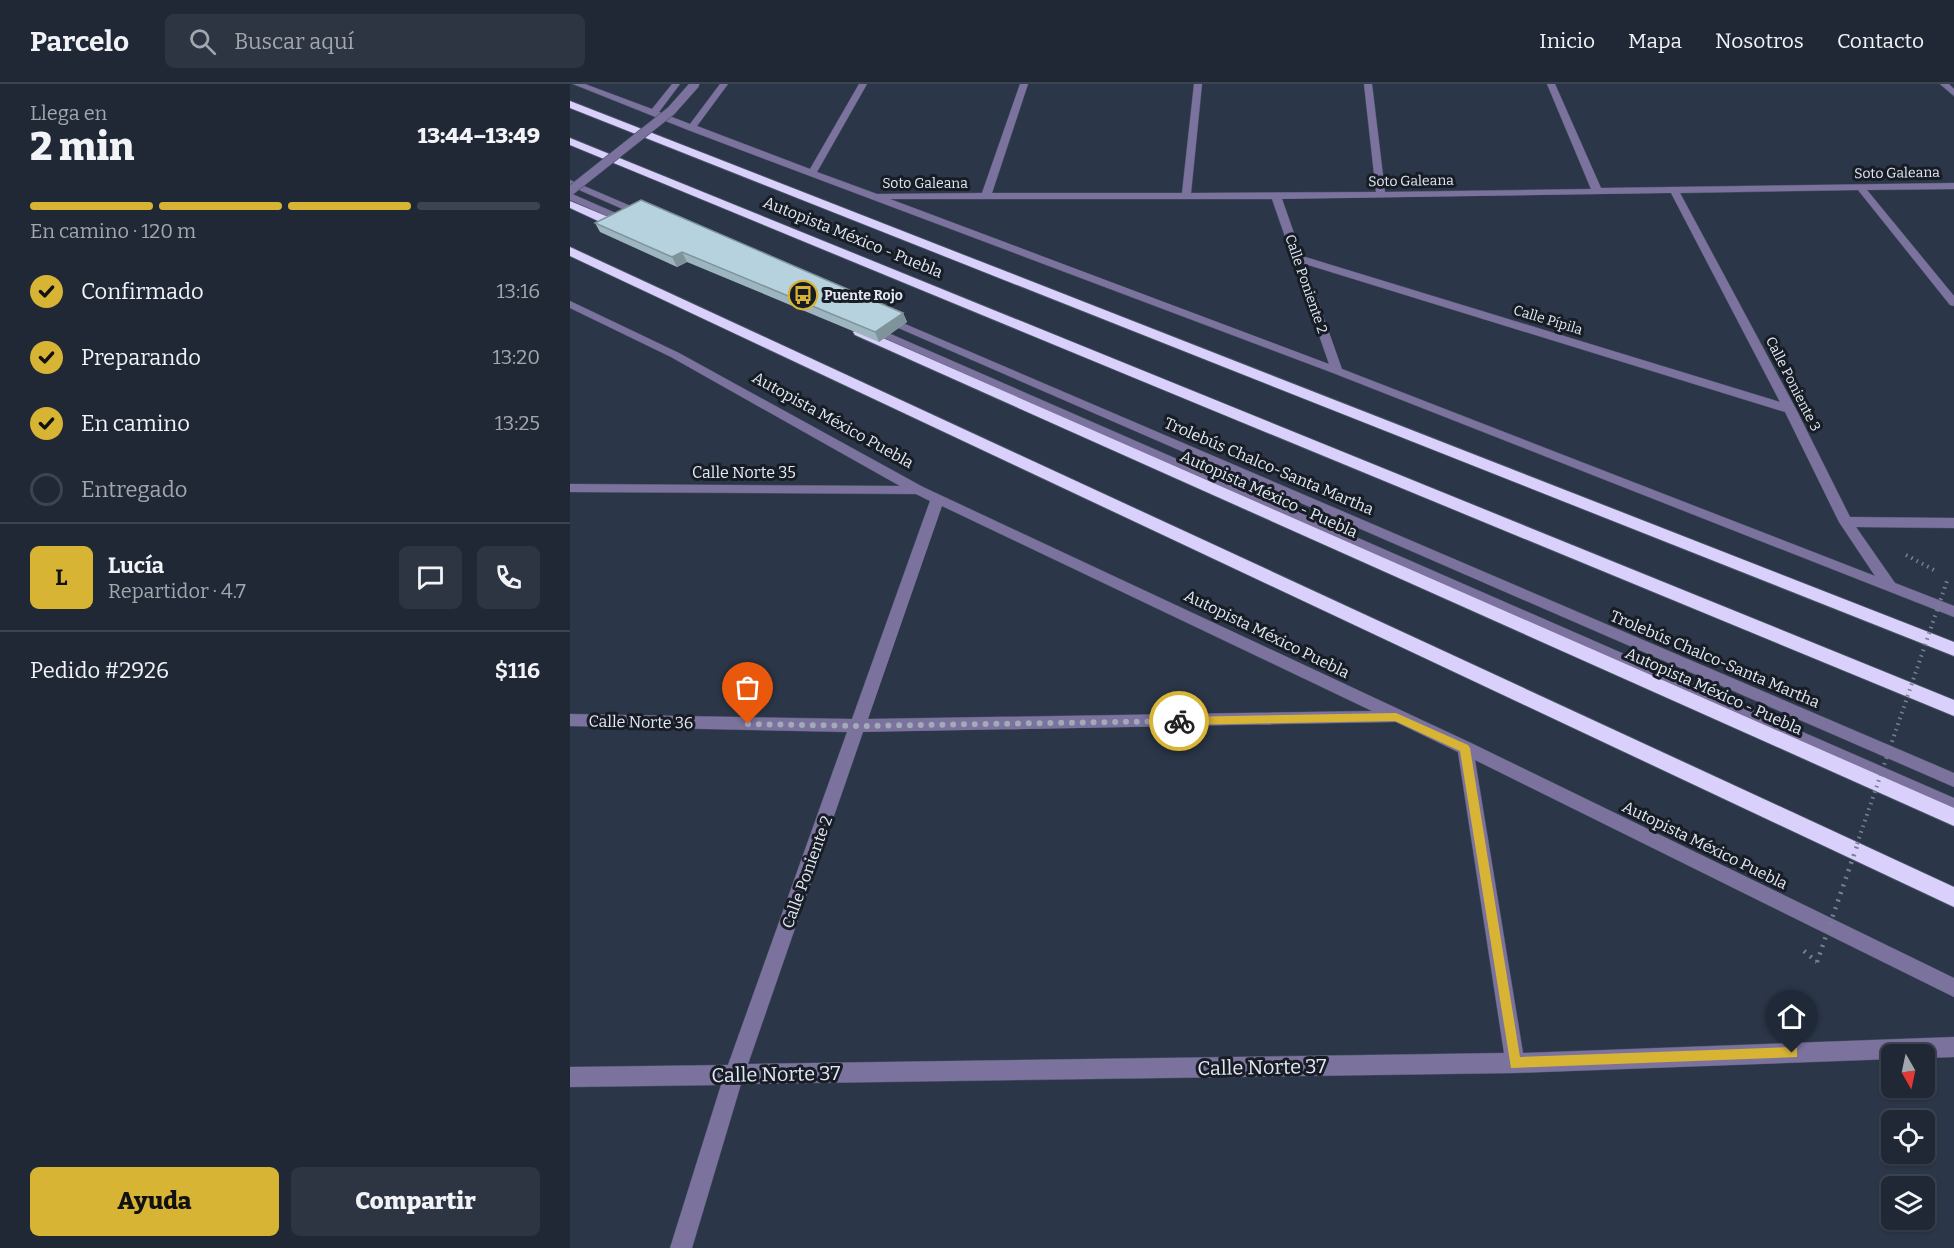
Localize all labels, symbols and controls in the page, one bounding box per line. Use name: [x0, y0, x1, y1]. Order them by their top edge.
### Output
search box: [165, 14, 585, 68]
text: Parcelo: [30, 25, 129, 58]
icon: search: [186, 25, 219, 58]
text: Buscar aquí: [234, 28, 354, 55]
text: Inicio: [1539, 28, 1595, 54]
text: Mapa: [1628, 28, 1682, 54]
text: Nosotros: [1715, 28, 1804, 54]
text: Contacto: [1837, 28, 1924, 54]
text: Llega en: [30, 101, 107, 125]
text: 13:44–13:49: [418, 122, 540, 149]
text: 2 min: [30, 124, 134, 170]
street label: Soto Galeana: [1854, 164, 1940, 182]
street label: Soto Galeana: [1368, 172, 1454, 190]
street label: Soto Galeana: [882, 175, 968, 192]
street label: Autopista México - Puebla: [760, 192, 946, 282]
text: En camino · 120 m: [30, 219, 196, 243]
street label: Calle Poniente 2: [1281, 232, 1331, 336]
icon: check: [30, 275, 63, 308]
text: Confirmado: [81, 278, 204, 305]
text: 13:16: [496, 279, 540, 303]
bus stop icon: Puente Rojo: [787, 279, 819, 311]
place label: Puente Rojo: [824, 287, 903, 304]
street label: Calle Pípila: [1511, 301, 1585, 339]
street label: Calle Poniente 3: [1762, 334, 1824, 434]
icon: check: [30, 341, 63, 374]
text: Preparando: [81, 344, 201, 371]
text: 13:20: [493, 345, 540, 369]
street label: Autopista México Puebla: [749, 368, 917, 472]
icon: check: [30, 407, 63, 440]
text: En camino: [81, 410, 190, 437]
text: 13:25: [495, 411, 540, 435]
street label: Trolebús Chalco-Santa Martha: [1161, 413, 1377, 519]
street label: Autopista México - Puebla: [1177, 446, 1361, 542]
street label: Calle Norte 35: [692, 463, 796, 482]
text: Entregado: [81, 476, 187, 503]
button: chat: [399, 546, 462, 609]
button: phone: [477, 546, 540, 609]
text: Lucía: [108, 552, 164, 579]
text: L: [55, 564, 68, 591]
text: Repartidor · 4.7: [108, 579, 246, 603]
street label: Autopista México Puebla: [1181, 586, 1353, 682]
street label: Trolebús Chalco-Santa Martha: [1607, 606, 1823, 712]
street label: Autopista México - Puebla: [1622, 643, 1806, 739]
text: Pedido #2926: [30, 657, 169, 684]
text: $116: [495, 657, 540, 684]
pin: [722, 662, 773, 724]
icon: bag: [731, 671, 764, 704]
courier: [1149, 691, 1209, 751]
icon: bike: [1163, 705, 1196, 738]
street label: Calle Norte 36: [589, 712, 693, 732]
street label: Autopista México Puebla: [1619, 797, 1791, 893]
street label: Calle Poniente 2: [778, 813, 836, 931]
pin: [1766, 991, 1817, 1053]
icon: home: [1775, 1000, 1808, 1033]
north arrow: [1881, 1044, 1935, 1098]
map controls: [1881, 1044, 1935, 1230]
street label: Calle Norte 37: [1197, 1054, 1327, 1080]
street label: Calle Norte 37: [711, 1061, 841, 1087]
button: locate: [1881, 1110, 1935, 1164]
button: Ayuda: [30, 1167, 279, 1236]
button: Compartir: [291, 1167, 540, 1236]
button: layers: [1881, 1176, 1935, 1230]

